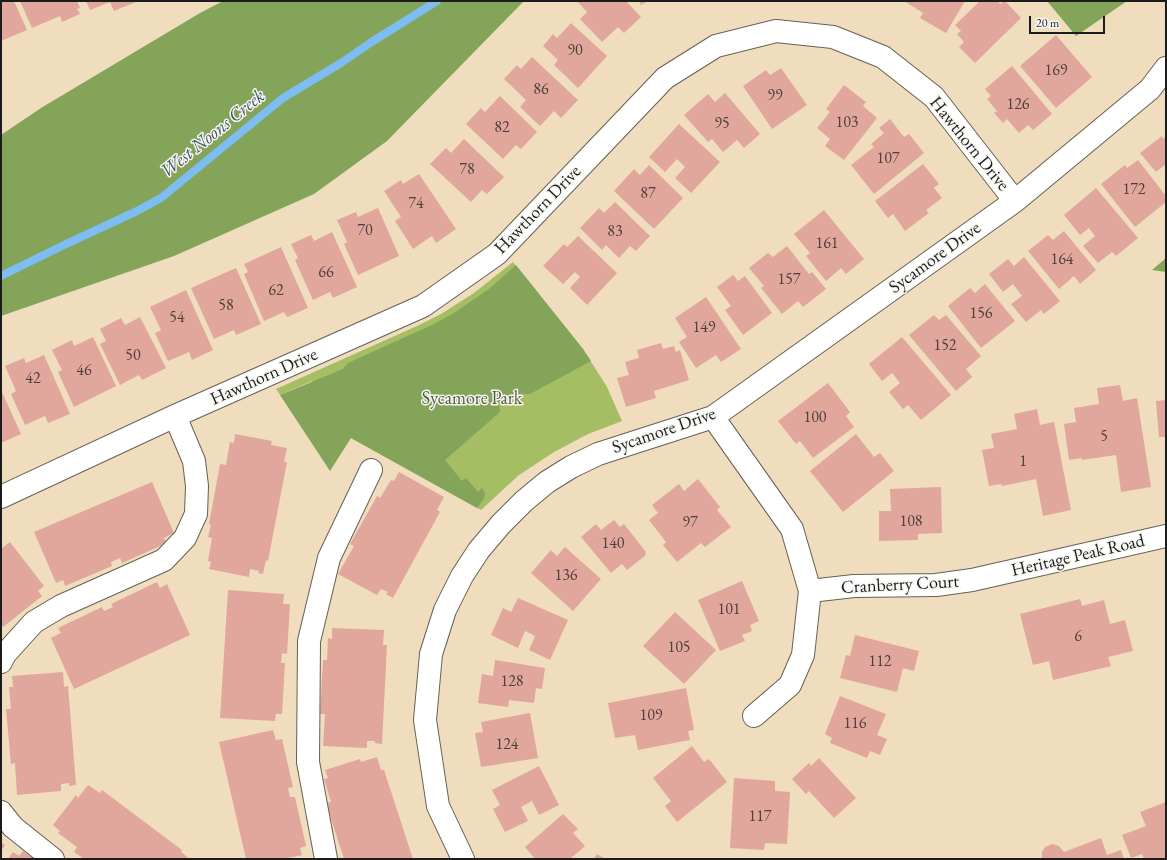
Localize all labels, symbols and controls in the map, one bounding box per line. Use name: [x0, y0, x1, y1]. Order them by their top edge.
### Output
scale bar: [1031, 8, 1107, 34]
text: 20 m: [1036, 15, 1059, 31]
house number: 90: [567, 41, 583, 61]
house number: 169: [1044, 61, 1068, 81]
house number: 86: [533, 80, 549, 100]
water label: West Noons Creek: [156, 85, 270, 183]
house number: 99: [767, 86, 783, 106]
street label: Hawthorn Drive: [924, 92, 1014, 196]
house number: 126: [1006, 95, 1030, 115]
house number: 103: [835, 113, 859, 133]
house number: 95: [714, 114, 730, 134]
house number: 82: [494, 118, 510, 138]
house number: 107: [876, 149, 900, 169]
house number: 78: [459, 160, 475, 180]
street label: Hawthorn Drive: [490, 161, 586, 259]
house number: 172: [1122, 180, 1146, 200]
house number: 87: [640, 184, 656, 204]
house number: 74: [408, 194, 424, 214]
street label: Sycamore Drive: [885, 218, 985, 298]
house number: 70: [357, 221, 373, 241]
house number: 83: [607, 222, 623, 242]
house number: 161: [815, 234, 839, 254]
house number: 164: [1050, 250, 1074, 270]
house number: 66: [318, 263, 334, 283]
house number: 157: [777, 270, 801, 290]
house number: 62: [268, 281, 284, 301]
house number: 58: [218, 296, 234, 316]
house number: 156: [969, 304, 993, 324]
house number: 54: [169, 308, 185, 328]
house number: 149: [692, 318, 716, 338]
house number: 152: [933, 336, 957, 356]
street label: Hawthorn Drive: [207, 344, 321, 410]
house number: 50: [125, 346, 141, 366]
house number: 46: [76, 361, 92, 381]
house number: 42: [25, 369, 41, 389]
park label: Sycamore Park: [422, 388, 522, 410]
street label: Sycamore Drive: [609, 403, 719, 459]
house number: 100: [803, 408, 827, 428]
house number: 5: [1100, 427, 1108, 447]
house number: 1: [1019, 452, 1027, 472]
house number: 108: [899, 512, 923, 532]
house number: 97: [682, 513, 698, 533]
street label: Heritage Peak Road: [1009, 530, 1147, 582]
house number: 140: [601, 534, 625, 554]
house number: 136: [554, 566, 578, 586]
street label: Cranberry Court: [840, 571, 960, 599]
house number: 101: [717, 600, 741, 620]
house number: 6: [1074, 627, 1082, 647]
house number: 105: [667, 638, 691, 658]
house number: 112: [868, 652, 892, 672]
house number: 128: [500, 672, 524, 692]
house number: 109: [639, 706, 663, 726]
house number: 116: [843, 714, 867, 734]
house number: 124: [495, 735, 519, 755]
house number: 117: [748, 807, 772, 827]

